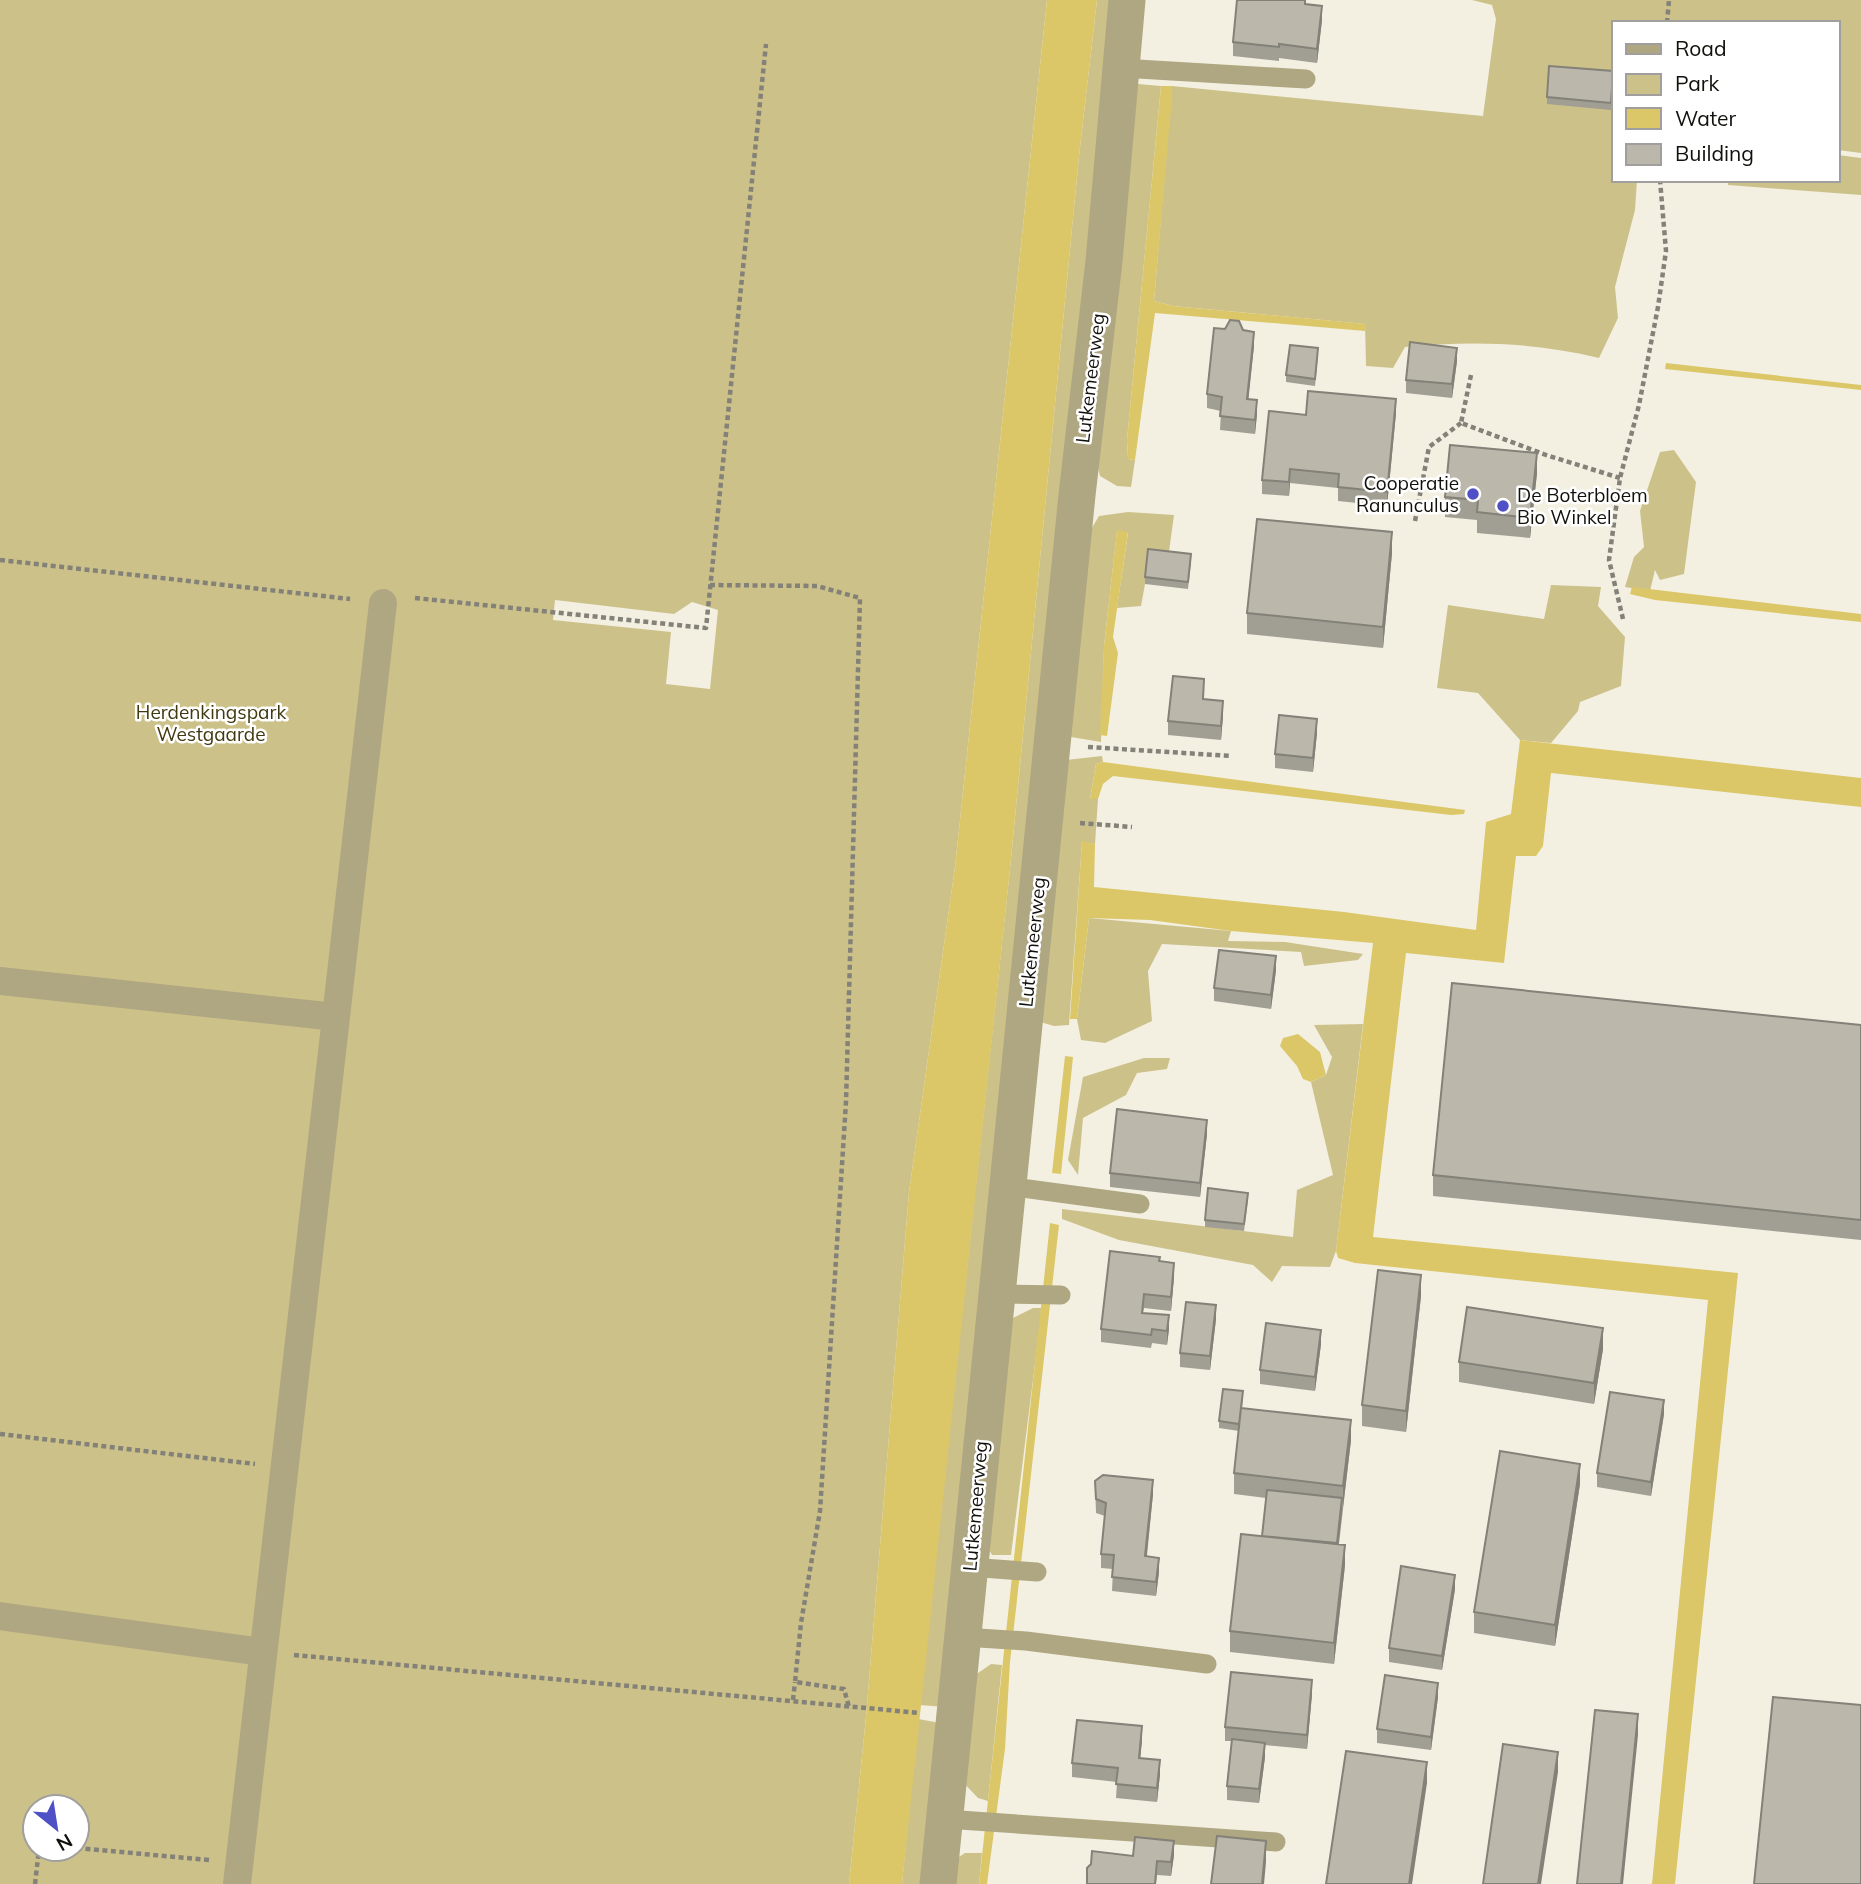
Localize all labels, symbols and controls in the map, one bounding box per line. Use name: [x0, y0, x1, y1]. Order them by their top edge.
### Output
legend: [1612, 21, 1840, 182]
text: Road: [1675, 35, 1726, 61]
text: Park: [1675, 70, 1719, 96]
text: Water: [1675, 105, 1736, 131]
text: Building: [1675, 140, 1754, 166]
street label: Lutkemeerweg: [1070, 312, 1110, 444]
place label: Cooperatie Ranunculus: [1356, 471, 1459, 517]
place label: De Boterbloem Bio Winkel: [1517, 483, 1648, 529]
marker: Cooperatie Ranunculus: [1465, 486, 1481, 502]
marker: De Boterbloem Bio Winkel: [1495, 498, 1511, 514]
park label: Herdenkingspark Westgaarde: [136, 700, 286, 746]
street label: Lutkemeerweg: [1013, 876, 1051, 1008]
street label: Lutkemeerweg: [957, 1440, 993, 1572]
north arrow: [21, 1793, 91, 1863]
text: N: [52, 1829, 77, 1857]

